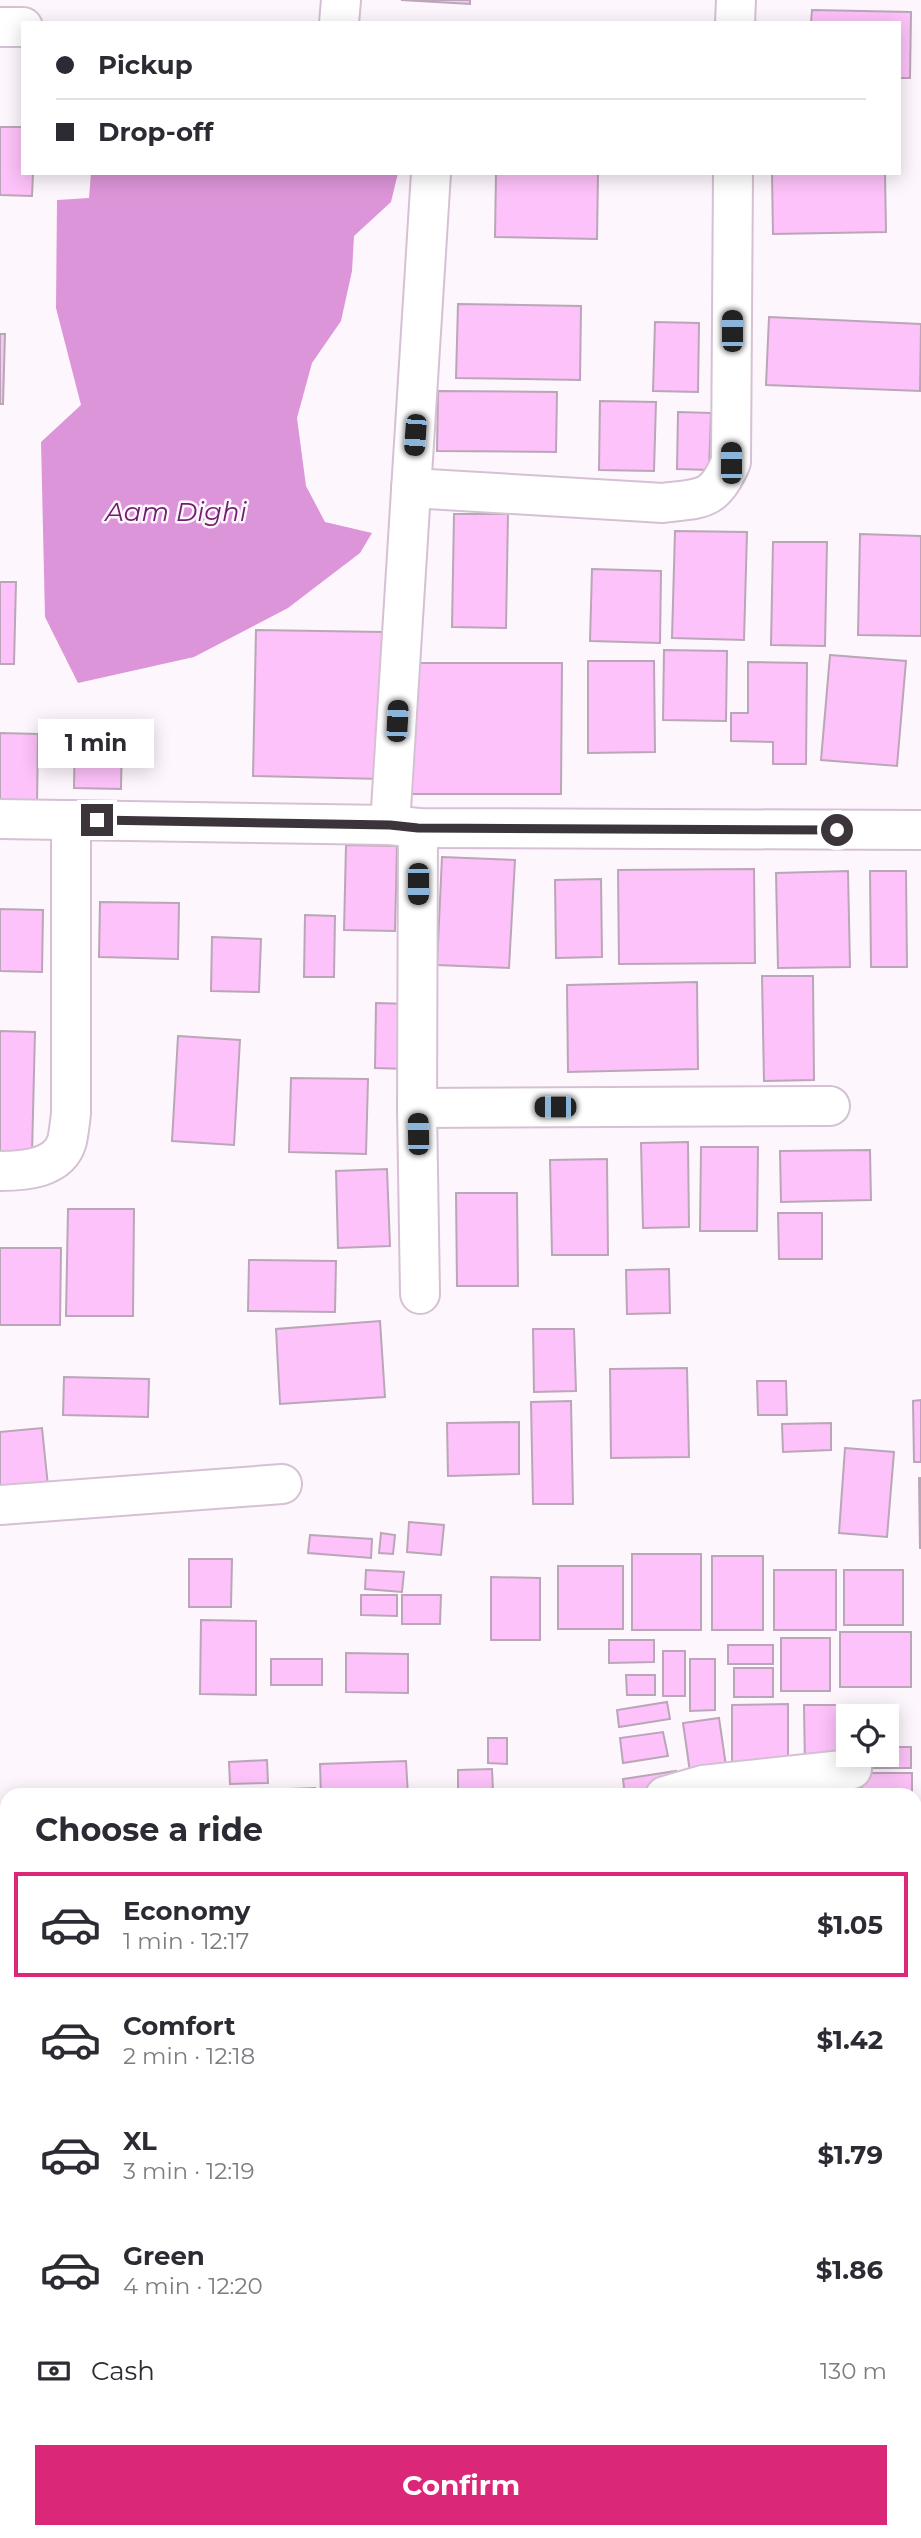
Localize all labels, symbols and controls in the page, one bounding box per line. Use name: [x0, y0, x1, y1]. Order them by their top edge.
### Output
text: Pickup: [98, 49, 193, 81]
text: Drop-off: [98, 116, 213, 148]
car: [722, 310, 743, 352]
car: [404, 413, 427, 457]
car: [721, 442, 742, 484]
water label: Aam Dighi: [103, 496, 248, 528]
car: [386, 699, 409, 743]
callout: 1 min: [39, 718, 155, 768]
text: 1 min: [65, 729, 127, 757]
route end: [81, 804, 113, 836]
route start: [821, 814, 853, 846]
car: [408, 863, 429, 905]
car: [535, 1097, 577, 1118]
car: [408, 1113, 429, 1155]
map controls: [836, 1704, 899, 1767]
button: locate: [836, 1704, 899, 1767]
text: Choose a ride: [35, 1810, 263, 1849]
icon: car: [39, 1893, 102, 1956]
text: Economy: [123, 1895, 250, 1927]
text: $1.05: [817, 1909, 883, 1941]
text: 1 min · 12:17: [123, 1927, 249, 1955]
icon: car: [39, 2008, 102, 2071]
text: Comfort: [123, 2010, 235, 2042]
text: $1.42: [816, 2024, 883, 2056]
text: 2 min · 12:18: [123, 2042, 255, 2070]
icon: car: [39, 2123, 102, 2186]
text: XL: [123, 2125, 157, 2157]
text: $1.79: [817, 2139, 883, 2171]
text: 3 min · 12:19: [123, 2157, 255, 2185]
icon: car: [39, 2238, 102, 2301]
text: Green: [123, 2240, 205, 2272]
text: $1.86: [816, 2254, 883, 2286]
text: 4 min · 12:20: [123, 2272, 263, 2300]
icon: cash: [35, 2352, 73, 2390]
text: Cash: [91, 2355, 155, 2387]
text: 130 m: [820, 2357, 887, 2385]
button: Confirm: [35, 2445, 887, 2525]

